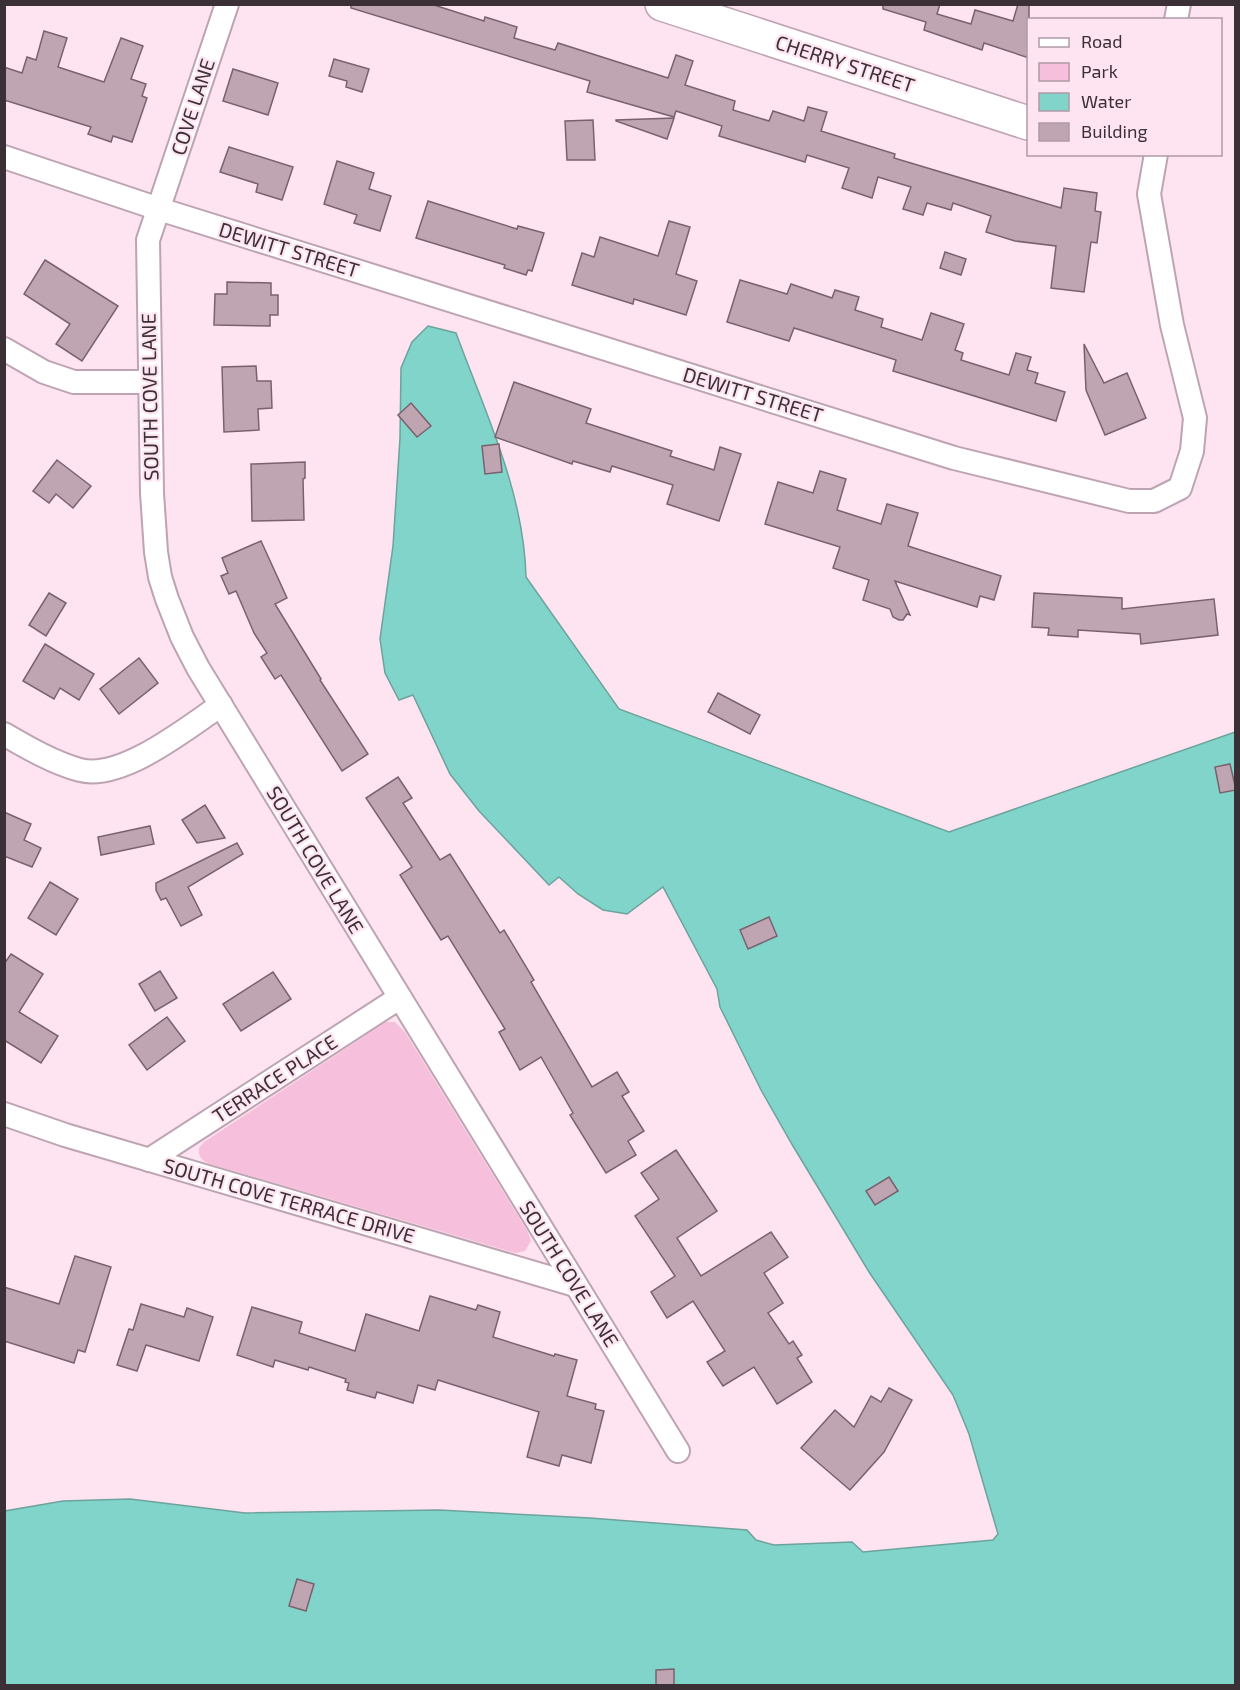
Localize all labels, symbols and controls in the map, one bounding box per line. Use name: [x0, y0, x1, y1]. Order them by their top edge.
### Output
legend: [1027, 18, 1222, 156]
street label: CHERRY STREET: [773, 29, 918, 97]
text: Road: [1081, 30, 1122, 52]
street label: COVE LANE: [165, 55, 219, 158]
text: Park: [1081, 60, 1118, 82]
text: Water: [1081, 90, 1131, 112]
text: Building: [1081, 120, 1148, 142]
street label: DEWITT STREET: [216, 216, 363, 282]
street label: SOUTH COVE LANE: [136, 313, 162, 481]
street label: DEWITT STREET: [680, 361, 827, 427]
street label: SOUTH COVE LANE: [262, 781, 369, 938]
street label: TERRACE PLACE: [208, 1029, 341, 1127]
street label: SOUTH COVE TERRACE DRIVE: [161, 1153, 418, 1247]
street label: SOUTH COVE LANE: [515, 1196, 624, 1351]

